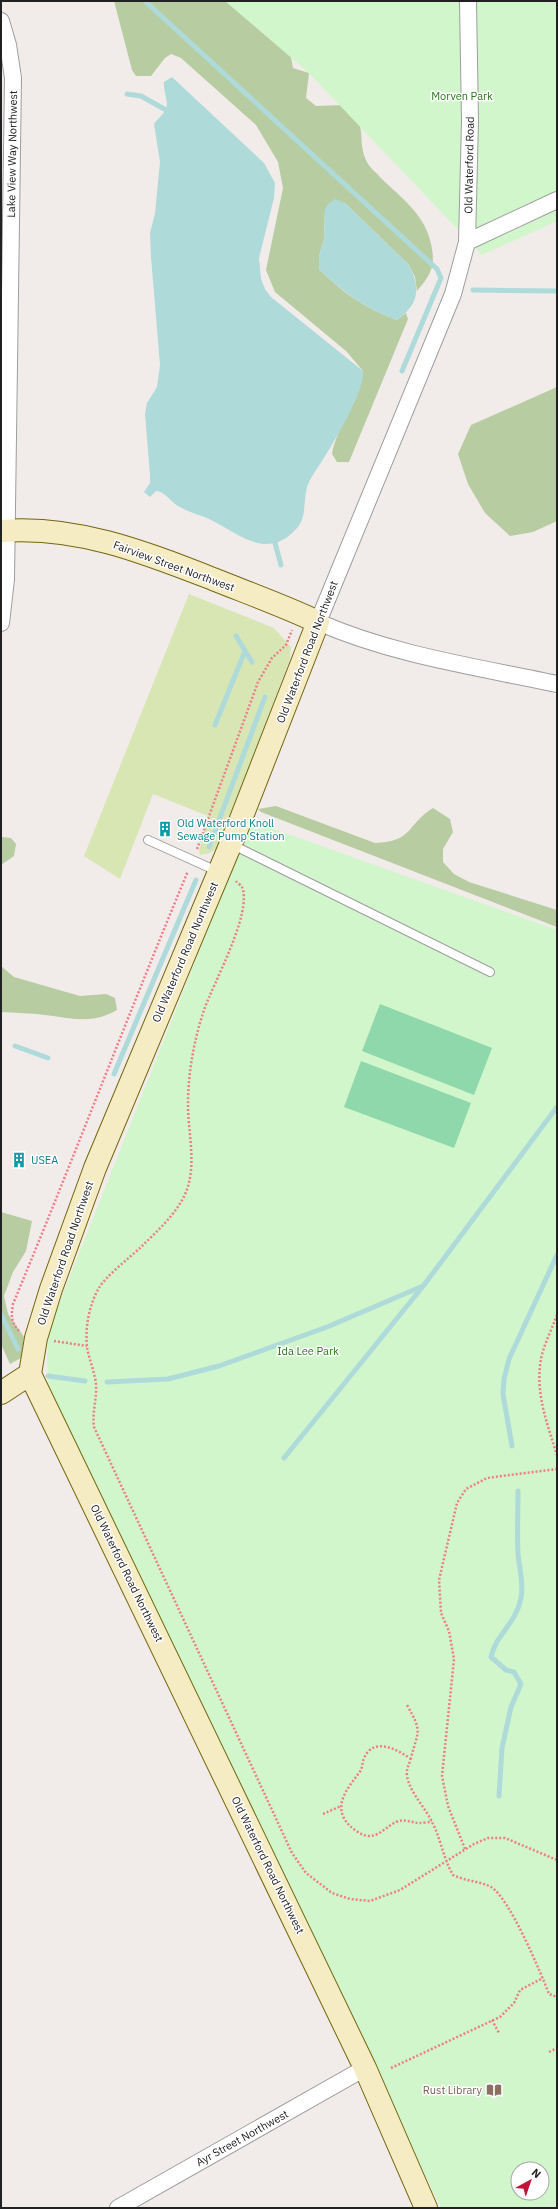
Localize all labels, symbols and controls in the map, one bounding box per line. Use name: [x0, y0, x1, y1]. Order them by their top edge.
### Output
park label: Morven Park: [431, 89, 493, 103]
street label: Lake View Way Northwest: [4, 90, 20, 218]
street label: Old Waterford Road: [461, 116, 477, 214]
street label: Fairview Street Northwest: [111, 538, 237, 595]
street label: Old Waterford Road Northwest: [273, 579, 341, 725]
place label: Old Waterford Knoll Sewage Pump Station: [177, 816, 285, 843]
building icon: Old Waterford Knoll Sewage Pump Station: [156, 820, 174, 838]
street label: Old Waterford Road Northwest: [149, 879, 221, 1024]
building icon: USEA: [10, 1151, 28, 1169]
place label: USEA: [31, 1153, 58, 1167]
street label: Old Waterford Road Northwest: [34, 1179, 96, 1327]
park label: Ida Lee Park: [277, 1344, 339, 1358]
street label: Old Waterford Road Northwest: [88, 1502, 167, 1644]
street label: Old Waterford Road Northwest: [229, 1794, 308, 1936]
library icon: Rust Library: [485, 2081, 503, 2099]
place label: Rust Library: [423, 2083, 483, 2097]
street label: Ayr Street Northwest: [193, 2107, 291, 2169]
north arrow: [510, 2161, 550, 2201]
text: N: [529, 2165, 544, 2181]

